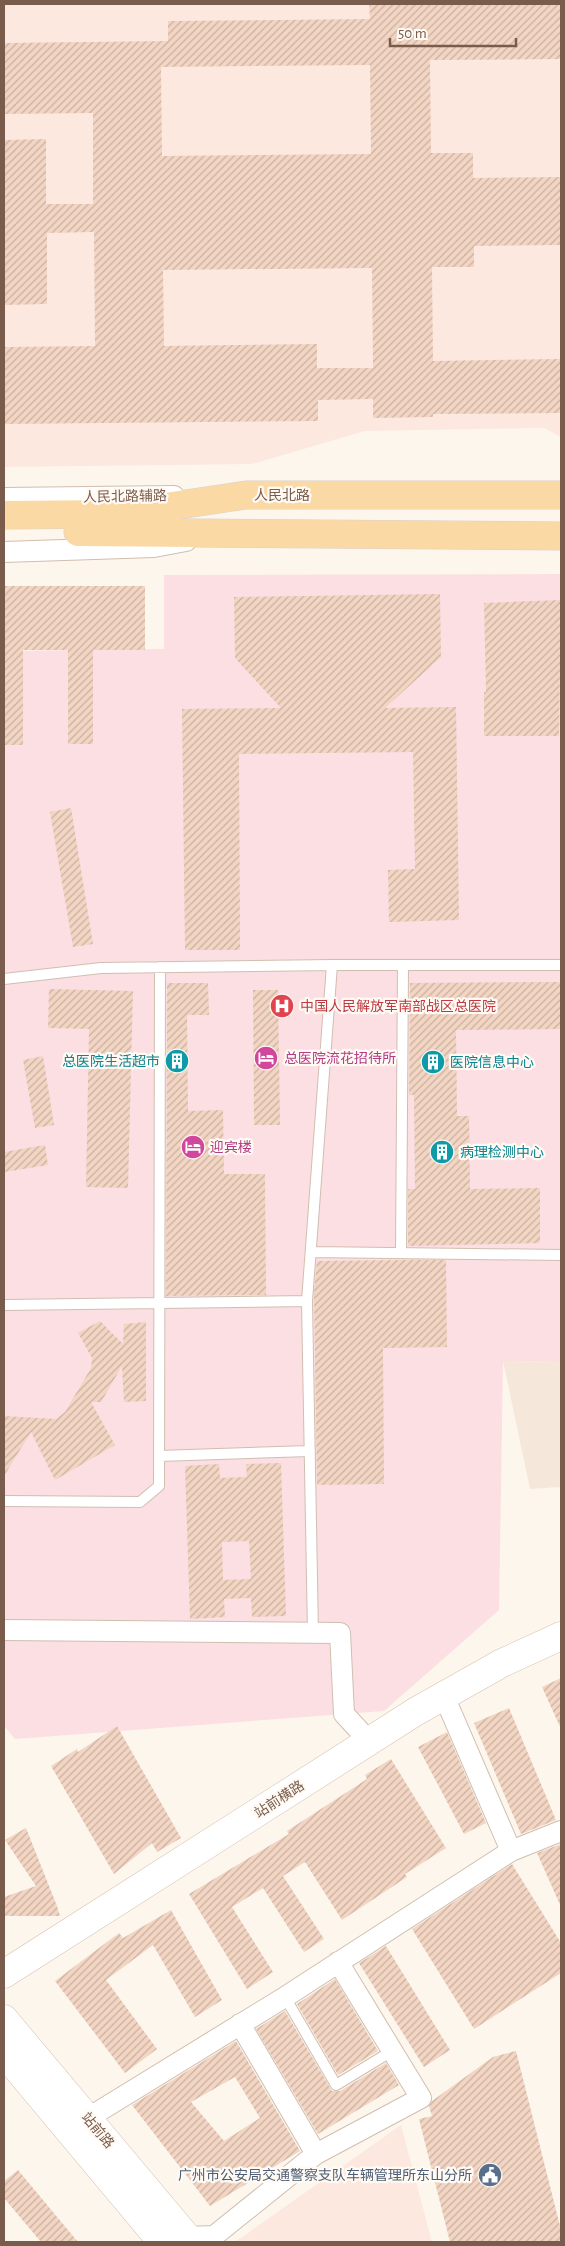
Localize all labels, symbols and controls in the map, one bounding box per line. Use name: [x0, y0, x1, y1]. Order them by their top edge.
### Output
scale bar: [390, 15, 516, 47]
text: 50 m: [398, 26, 427, 41]
street label: 人民北路辅路: [83, 487, 167, 505]
street label: 人民北路: [254, 487, 310, 503]
hospital icon: 中国人民解放军南部战区总医院: [269, 993, 295, 1019]
place label: 中国人民解放军南部战区总医院: [300, 999, 496, 1014]
hotel icon: 总医院流花招待所: [253, 1045, 279, 1071]
building icon: 总医院生活超市: [164, 1048, 190, 1074]
building icon: 医院信息中心: [420, 1049, 446, 1075]
place label: 总医院流花招待所: [284, 1051, 396, 1066]
place label: 总医院生活超市: [62, 1054, 160, 1069]
place label: 医院信息中心: [450, 1054, 534, 1070]
hotel icon: 迎宾楼: [180, 1134, 206, 1160]
building icon: 病理检测中心: [429, 1139, 455, 1165]
place label: 迎宾楼: [210, 1140, 252, 1155]
place label: 病理检测中心: [460, 1144, 544, 1160]
street label: 站前横路: [251, 1777, 307, 1821]
street label: 站前路: [78, 2109, 118, 2151]
public building icon: 广州市公安局交通警察支队车辆管理所东山分所: [477, 2162, 503, 2188]
place label: 广州市公安局交通警察支队车辆管理所东山分所: [178, 2167, 472, 2183]

